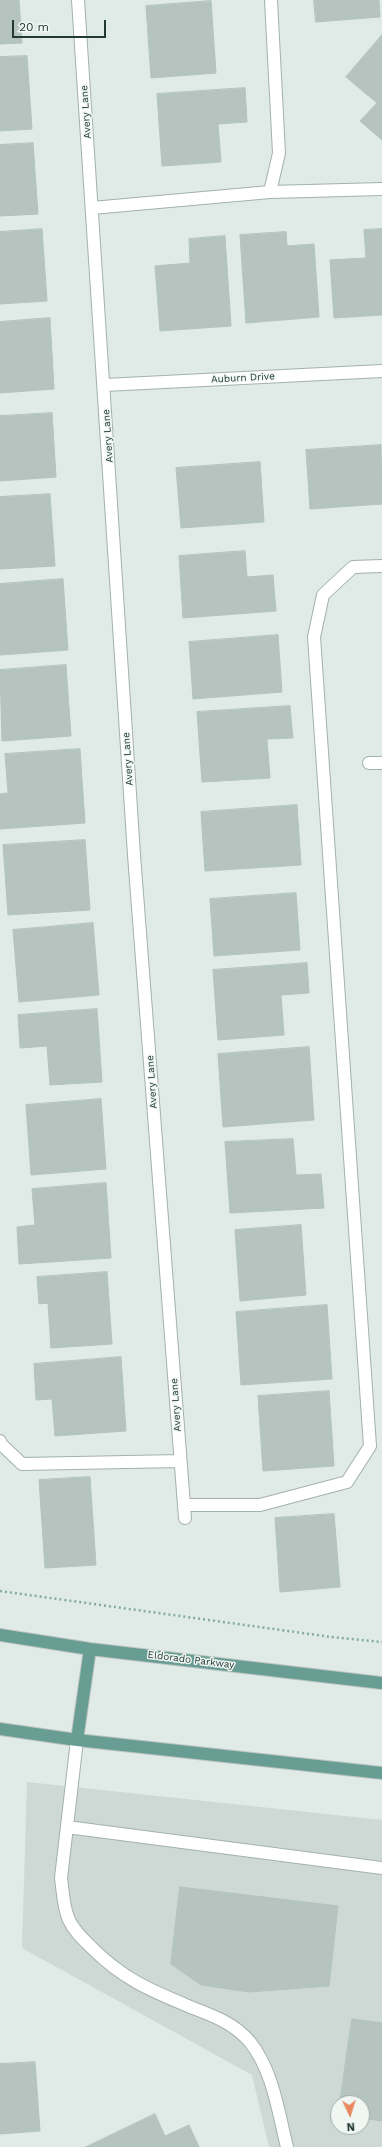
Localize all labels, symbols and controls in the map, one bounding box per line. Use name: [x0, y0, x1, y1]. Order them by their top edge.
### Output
scale bar: [14, 12, 108, 38]
text: 20 m: [19, 20, 49, 34]
street label: Avery Lane: [78, 85, 94, 139]
street label: Auburn Drive: [211, 370, 275, 386]
street label: Avery Lane: [100, 409, 116, 463]
street label: Avery Lane: [120, 732, 136, 786]
street label: Avery Lane: [144, 1055, 160, 1109]
street label: Avery Lane: [168, 1378, 184, 1432]
street label: Eldorado Parkway: [147, 1649, 235, 1671]
north arrow: [330, 2095, 370, 2135]
text: N: [346, 2120, 355, 2133]

